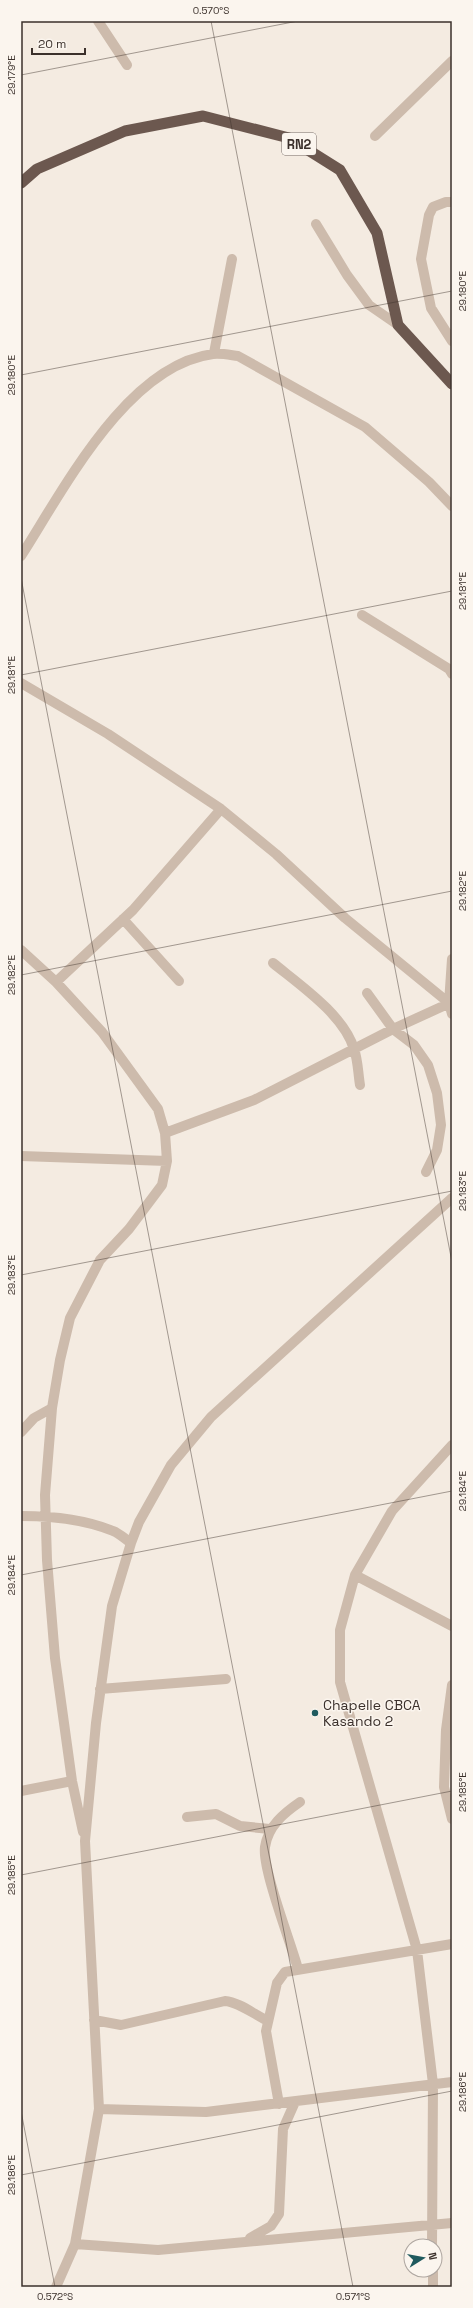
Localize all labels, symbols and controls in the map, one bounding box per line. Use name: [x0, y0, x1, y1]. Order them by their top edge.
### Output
text: 0.570°S: [193, 4, 229, 17]
scale bar: [32, 30, 85, 56]
text: 20 m: [38, 36, 66, 52]
text: 29.179°E: [5, 55, 18, 95]
road number: RN2: [282, 133, 316, 155]
text: 29.180°E: [456, 270, 469, 311]
text: 29.180°E: [5, 354, 18, 395]
text: 29.181°E: [456, 572, 469, 610]
text: 29.181°E: [5, 656, 18, 694]
text: 29.182°E: [456, 871, 469, 911]
text: 29.182°E: [5, 955, 18, 995]
text: 29.183°E: [456, 1171, 469, 1211]
text: 29.183°E: [5, 1255, 18, 1295]
text: 29.184°E: [456, 1471, 469, 1511]
text: 29.184°E: [5, 1555, 18, 1595]
place label: Chapelle CBCA Kasando 2: [323, 1696, 421, 1730]
marker: Chapelle CBCA Kasando 2: [310, 1708, 320, 1718]
text: 29.185°E: [456, 1772, 469, 1812]
text: 29.185°E: [5, 1855, 18, 1895]
text: 29.186°E: [456, 2072, 469, 2112]
text: 29.186°E: [5, 2155, 18, 2195]
north arrow: [403, 2238, 443, 2278]
text: N: [425, 2251, 440, 2261]
text: 0.572°S: [37, 2290, 73, 2303]
text: 0.571°S: [336, 2290, 370, 2303]

